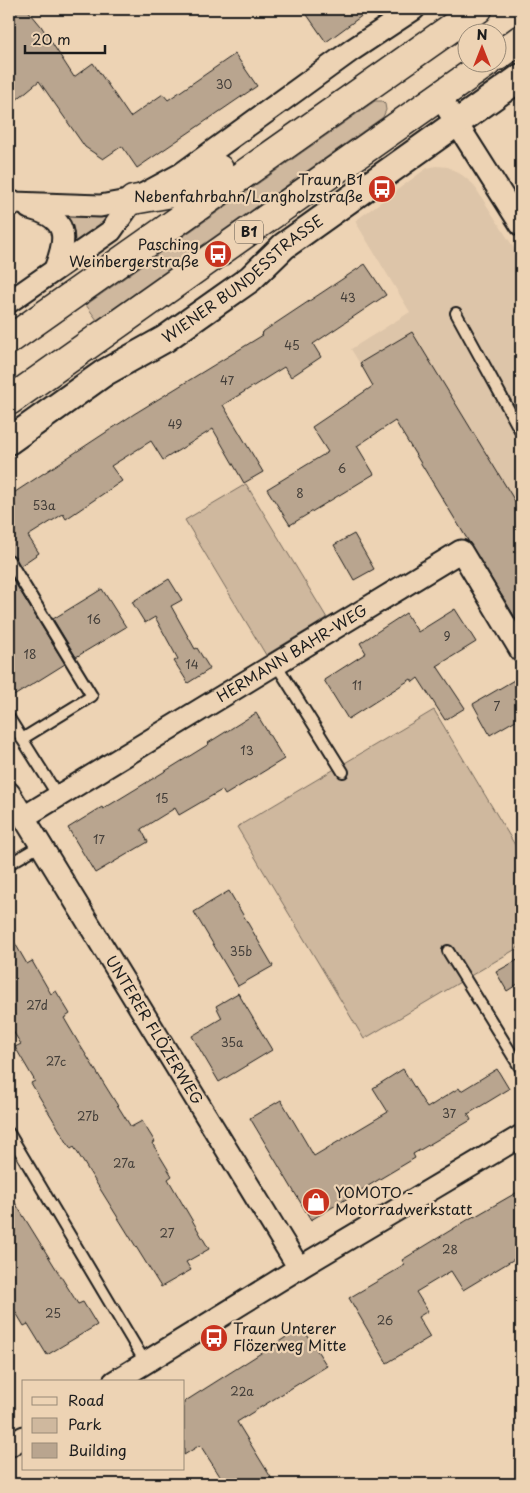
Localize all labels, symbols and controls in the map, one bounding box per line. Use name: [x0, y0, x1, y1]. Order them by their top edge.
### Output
scale bar: [25, 22, 105, 54]
north arrow: [458, 22, 508, 72]
text: N: [476, 24, 488, 45]
text: 20 m: [32, 27, 71, 50]
house number: 30: [216, 75, 233, 93]
place label: Traun B1 Nebenfahrbahn/Langholzstraße: [134, 167, 363, 207]
bus stop icon: Traun B1 Nebenfahrbahn/Langholzstraße: [367, 174, 397, 204]
street label: WIENER BUNDESSTRASSE: [157, 209, 328, 348]
road number: B1: [235, 220, 263, 243]
place label: Pasching Weinbergerstraße: [69, 232, 199, 272]
bus stop icon: Pasching Weinbergerstraße: [203, 239, 233, 269]
house number: 43: [340, 288, 356, 306]
house number: 45: [284, 336, 300, 354]
house number: 47: [220, 371, 235, 389]
house number: 49: [168, 415, 182, 433]
house number: 6: [338, 459, 346, 477]
house number: 8: [296, 484, 304, 502]
house number: 53a: [33, 496, 56, 514]
street label: HERMANN BAHR-WEG: [212, 598, 371, 707]
house number: 16: [87, 610, 101, 628]
house number: 9: [443, 627, 451, 645]
house number: 18: [24, 645, 36, 663]
house number: 14: [185, 655, 199, 673]
house number: 11: [352, 676, 362, 694]
house number: 7: [494, 697, 501, 715]
house number: 13: [240, 741, 254, 759]
house number: 15: [155, 789, 169, 807]
house number: 17: [93, 830, 105, 848]
house number: 35b: [230, 942, 252, 960]
street label: UNTERER FLÖZERWEG: [101, 950, 210, 1108]
house number: 27d: [26, 996, 48, 1014]
house number: 35a: [221, 1033, 244, 1051]
house number: 27c: [46, 1052, 66, 1070]
house number: 37: [442, 1104, 457, 1122]
house number: 27b: [77, 1107, 99, 1125]
house number: 27a: [113, 1154, 135, 1172]
place label: YOMOTO - Motorradwerkstatt: [335, 1180, 472, 1220]
shop icon: YOMOTO - Motorradwerkstatt: [301, 1187, 331, 1217]
house number: 27: [160, 1224, 175, 1242]
house number: 28: [442, 1240, 458, 1258]
house number: 25: [45, 1304, 61, 1322]
house number: 26: [377, 1311, 393, 1329]
place label: Traun Unterer Flözerweg Mitte: [233, 1316, 347, 1356]
bus stop icon: Traun Unterer Flözerweg Mitte: [199, 1323, 229, 1353]
legend: [22, 1380, 185, 1470]
house number: 22a: [230, 1382, 254, 1400]
text: Road: [68, 1388, 104, 1411]
text: Park: [68, 1412, 102, 1435]
text: Building: [68, 1438, 127, 1461]

